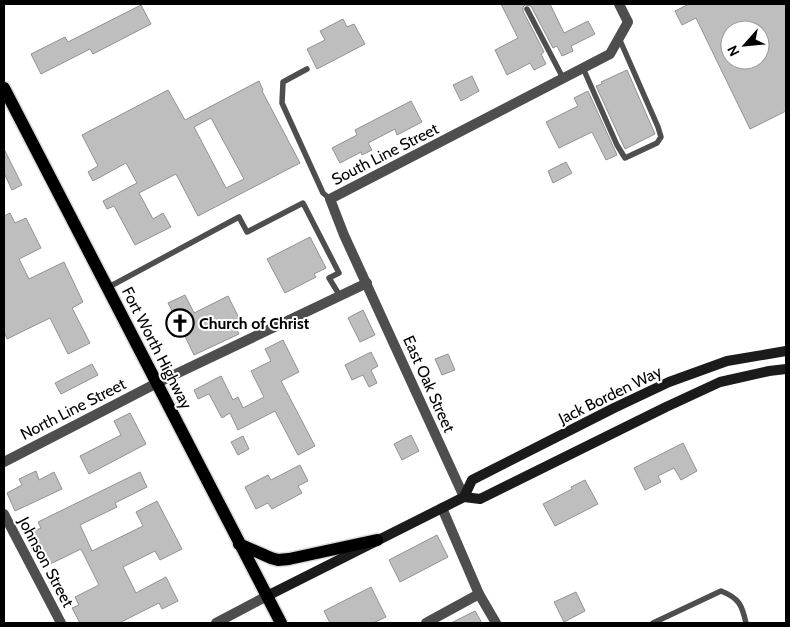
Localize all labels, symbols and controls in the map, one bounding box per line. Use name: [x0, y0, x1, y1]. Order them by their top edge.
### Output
north arrow: [720, 20, 770, 70]
text: N: [723, 42, 744, 59]
street label: South Line Street: [328, 119, 442, 189]
street label: Fort Worth Highway: [118, 284, 196, 412]
church icon: Church of Christ: [165, 308, 195, 338]
place label: Church of Christ: [199, 314, 310, 333]
street label: East Oak Street: [399, 333, 459, 436]
street label: Jack Borden Way: [554, 362, 665, 429]
street label: North Line Street: [17, 374, 129, 444]
street label: Johnson Street: [14, 513, 78, 611]

